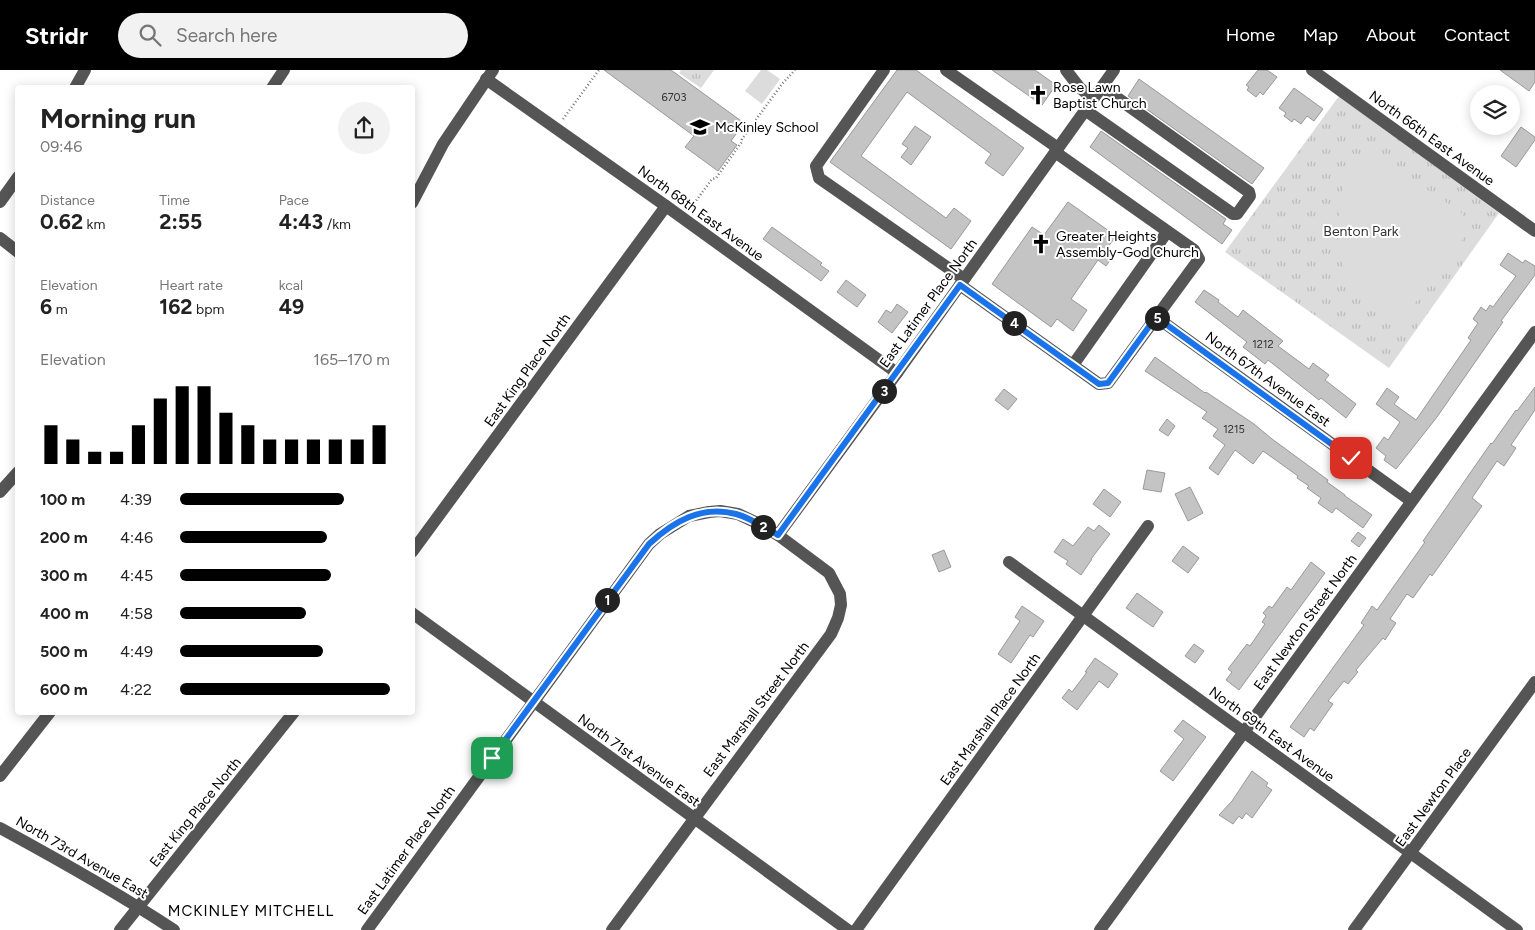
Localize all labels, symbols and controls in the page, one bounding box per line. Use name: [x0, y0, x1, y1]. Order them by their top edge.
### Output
search box: [118, 13, 468, 58]
text: Stridr: [25, 21, 88, 50]
icon: search: [136, 21, 164, 49]
text: Search here: [176, 24, 277, 47]
text: Home: [1226, 24, 1275, 46]
text: Map: [1303, 24, 1338, 46]
text: About: [1366, 24, 1416, 46]
text: Contact: [1444, 24, 1510, 46]
place label: Rose Lawn Baptist Church: [1053, 79, 1147, 112]
church icon: Rose Lawn Baptist Church: [1027, 84, 1049, 106]
map controls: [1470, 85, 1520, 135]
button: layers: [1470, 85, 1520, 135]
street label: North 66th East Avenue: [1366, 87, 1498, 190]
house number: 6703: [661, 91, 687, 104]
text: Morning run: [40, 101, 196, 135]
button: share: [338, 102, 390, 154]
school or university icon: McKinley School: [689, 116, 711, 138]
place label: McKinley School: [715, 119, 819, 136]
text: 09:46: [40, 137, 82, 156]
street label: North 68th East Avenue: [634, 162, 767, 265]
text: Distance: [40, 192, 95, 209]
text: Time: [159, 192, 190, 209]
text: Pace: [279, 192, 309, 209]
text: 0.62: [40, 209, 83, 234]
text: 2:55: [159, 209, 202, 234]
text: 4:43: [279, 209, 323, 234]
text: km: [83, 216, 105, 233]
text: /km: [323, 216, 351, 233]
park label: Benton Park: [1323, 223, 1399, 240]
place label: Greater Heights Assembly-God Church: [1056, 228, 1199, 261]
church icon: Greater Heights Assembly-God Church: [1030, 233, 1052, 255]
street label: East Latimer Place North: [876, 235, 981, 371]
text: Elevation: [40, 277, 98, 294]
text: Heart rate: [159, 277, 223, 294]
text: kcal: [279, 277, 303, 294]
text: 6: [40, 294, 52, 319]
text: 162: [159, 294, 193, 319]
text: 49: [279, 294, 304, 319]
text: m: [52, 301, 68, 318]
text: bpm: [193, 301, 224, 318]
pin: 5: [1144, 306, 1170, 330]
street label: East King Place North: [481, 310, 574, 430]
pin: 4: [1002, 310, 1026, 336]
text: 5: [1153, 310, 1162, 327]
text: 4: [1010, 315, 1019, 332]
street label: North 67th Avenue East: [1202, 328, 1334, 430]
house number: 1212: [1252, 338, 1274, 351]
text: Elevation: [40, 350, 106, 369]
text: 165–170 m: [313, 350, 390, 369]
pin: 3: [872, 378, 896, 404]
text: 3: [881, 383, 888, 400]
house number: 1215: [1223, 423, 1245, 436]
pin: [1330, 437, 1372, 479]
icon: check: [1337, 444, 1365, 472]
text: 100 m: [40, 490, 85, 509]
text: 4:39: [120, 490, 152, 509]
pin: 2: [750, 514, 776, 540]
text: 2: [759, 519, 768, 536]
text: 200 m: [40, 528, 88, 547]
text: 4:46: [120, 528, 153, 547]
street label: East Newton Street North: [1250, 551, 1361, 694]
text: 300 m: [40, 566, 87, 585]
text: 4:45: [120, 566, 153, 585]
pin: 1: [594, 588, 620, 612]
text: 1: [605, 592, 610, 609]
text: 400 m: [40, 604, 89, 623]
text: 4:58: [120, 604, 153, 623]
street label: East Marshall Street North: [700, 638, 813, 780]
text: 500 m: [40, 642, 88, 661]
text: 4:49: [120, 642, 153, 661]
street label: East Marshall Place North: [937, 650, 1044, 789]
text: 600 m: [40, 680, 88, 699]
text: 4:22: [120, 680, 152, 699]
street label: North 69th East Avenue: [1206, 683, 1338, 786]
street label: North 71st Avenue East: [574, 710, 703, 810]
pin: [471, 737, 513, 779]
icon: arrive: [478, 744, 506, 772]
street label: East Newton Place: [1392, 744, 1475, 850]
street label: East King Place North: [146, 754, 245, 870]
street label: East Latimer Place North: [354, 782, 459, 918]
street label: North 73rd Avenue East: [13, 813, 151, 902]
district label: MCKINLEY MITCHELL: [168, 902, 334, 920]

